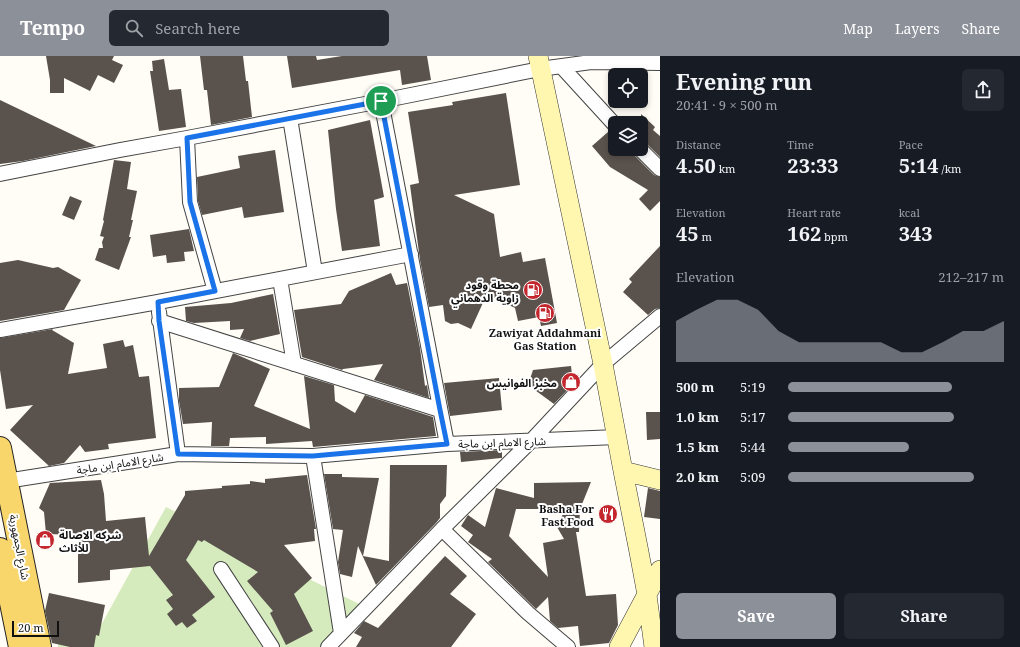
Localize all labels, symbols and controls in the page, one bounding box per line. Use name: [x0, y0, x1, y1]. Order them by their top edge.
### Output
search box: [109, 10, 389, 46]
text: Tempo: [20, 15, 85, 41]
icon: search: [123, 17, 145, 39]
text: Search here: [155, 18, 240, 38]
text: Map: [843, 19, 873, 38]
text: Layers: [895, 19, 940, 38]
text: Share: [962, 19, 1000, 38]
text: Evening run: [676, 66, 812, 96]
map controls: [608, 68, 648, 156]
button: locate: [608, 68, 648, 108]
button: share: [962, 69, 1004, 111]
pin: [364, 84, 398, 118]
icon: arrive: [370, 90, 392, 112]
text: 20:41 · 9 × 500 m: [676, 96, 778, 114]
button: layers: [608, 116, 648, 156]
text: Distance: [676, 137, 721, 152]
text: Time: [787, 137, 814, 152]
text: Pace: [899, 137, 923, 152]
text: 4.50: [676, 152, 716, 179]
text: 23:33: [787, 152, 839, 179]
text: 5:14: [899, 152, 939, 179]
text: km: [716, 161, 735, 176]
text: /km: [939, 161, 962, 176]
text: Elevation: [676, 205, 726, 220]
text: Heart rate: [787, 205, 841, 220]
text: kcal: [899, 205, 920, 220]
text: 45: [676, 220, 699, 247]
text: 162: [787, 220, 821, 247]
text: 343: [899, 220, 933, 247]
text: m: [699, 229, 712, 244]
text: bpm: [821, 229, 848, 244]
text: Elevation: [676, 268, 735, 286]
text: 212–217 m: [938, 268, 1004, 286]
place label: محطة وقود زاوية الدهماني: [451, 277, 519, 307]
fuel station icon: محطة وقود زاوية الدهماني: [522, 279, 544, 301]
fuel station icon: Zawiyat Addahmani Gas Station: [534, 302, 556, 324]
place label: Zawiyat Addahmani Gas Station: [489, 325, 601, 353]
shop icon: مخبز الفوانيس: [560, 371, 582, 393]
place label: مخبز الفوانيس: [487, 375, 557, 390]
text: 500 m: [676, 378, 714, 396]
text: 5:19: [740, 378, 766, 396]
text: 1.0 km: [676, 408, 719, 426]
text: 5:17: [740, 408, 766, 426]
street label: شارع الامام ابن ماجة: [458, 433, 547, 452]
text: 1.5 km: [676, 438, 719, 456]
text: 5:44: [740, 438, 766, 456]
street label: شارع الامام ابن ماجة: [75, 449, 165, 478]
text: 2.0 km: [676, 468, 719, 486]
text: 5:09: [740, 468, 766, 486]
place label: Basha For Fast Food: [539, 501, 594, 529]
restaurant icon: Basha For Fast Food: [597, 503, 619, 525]
street label: شارع الجمهورية: [5, 513, 34, 582]
place label: شركه الاصالة للأثاث: [59, 527, 121, 555]
shop icon: شركه الاصالة للأثاث: [34, 529, 56, 551]
button: Save: [676, 593, 836, 639]
button: Share: [844, 593, 1004, 639]
scale bar: [12, 619, 59, 638]
text: 20 m: [18, 620, 44, 635]

